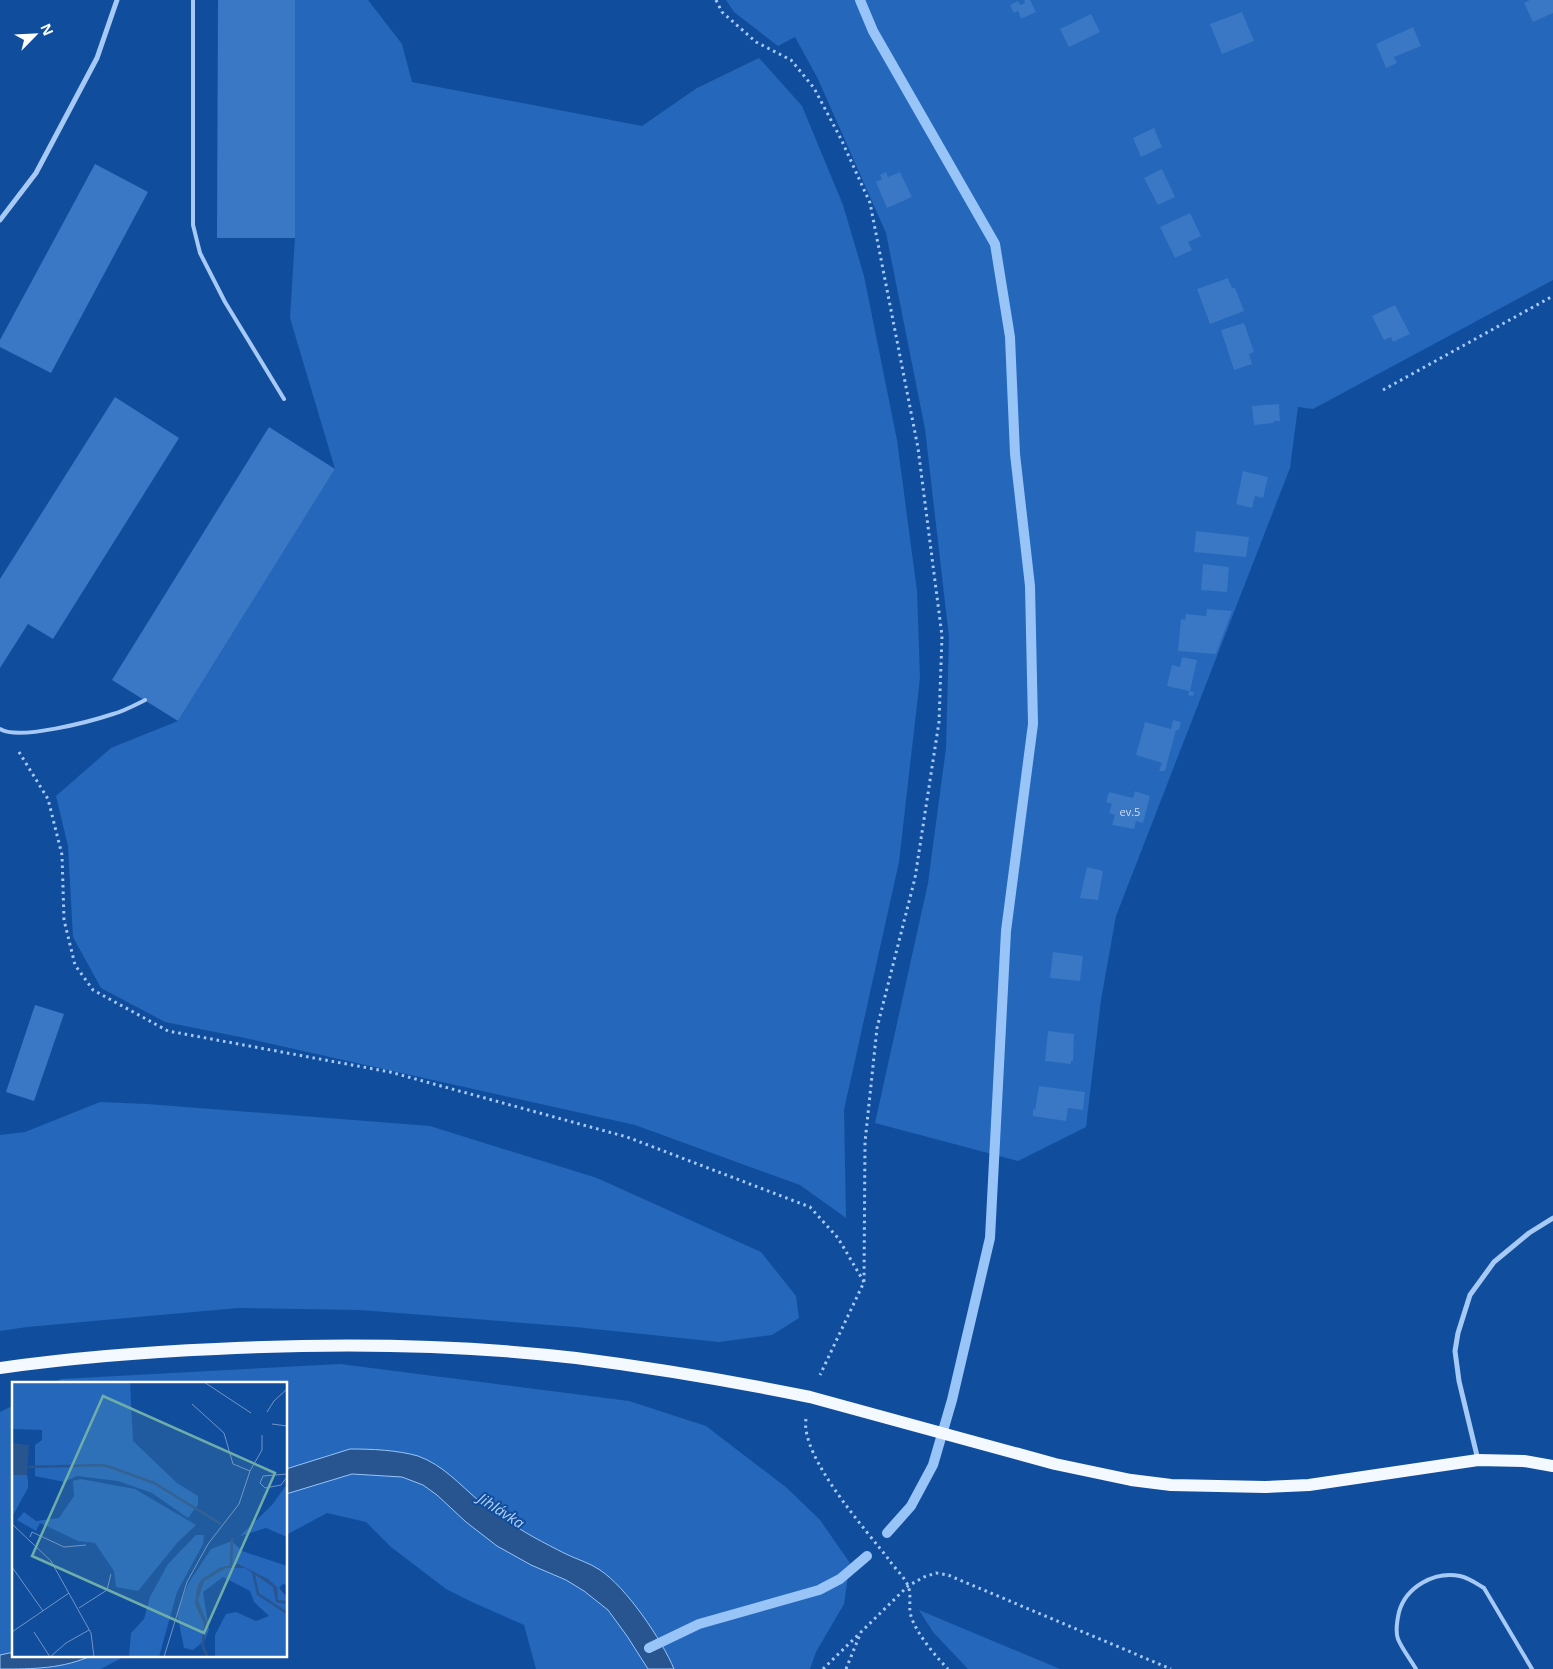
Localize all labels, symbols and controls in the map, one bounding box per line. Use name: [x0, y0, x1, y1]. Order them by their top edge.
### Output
north arrow: [10, 10, 60, 60]
text: N: [36, 20, 58, 39]
house number: ev.5: [1120, 804, 1140, 819]
inset map: [12, 1382, 288, 1656]
water label: Jihlávka: [472, 1486, 529, 1533]

